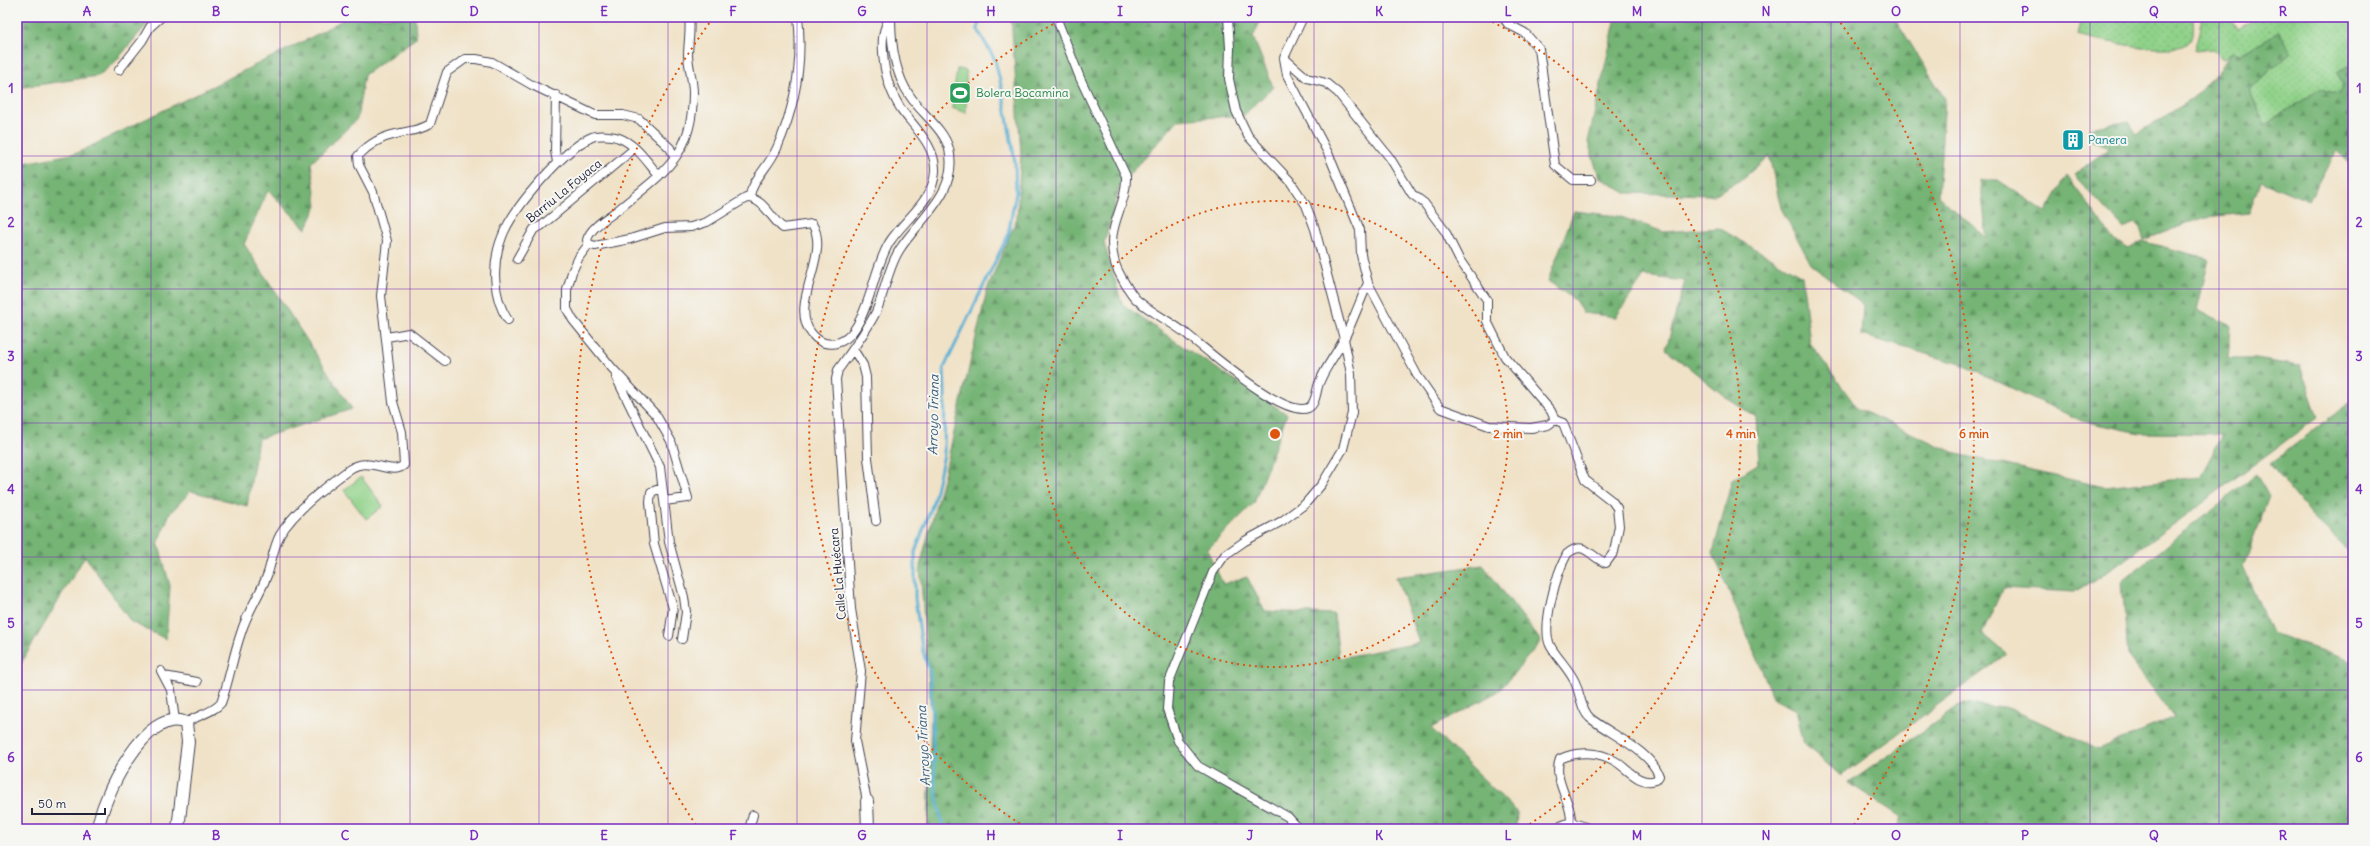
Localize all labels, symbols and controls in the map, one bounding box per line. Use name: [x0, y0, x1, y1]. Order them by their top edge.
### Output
text: A: [83, 3, 92, 20]
text: B: [212, 3, 221, 20]
text: C: [341, 3, 350, 20]
text: D: [469, 3, 479, 20]
text: E: [600, 3, 608, 20]
text: F: [729, 3, 737, 20]
text: G: [857, 3, 867, 20]
text: H: [986, 3, 996, 20]
text: I: [1117, 3, 1123, 20]
text: J: [1247, 3, 1254, 20]
text: K: [1375, 3, 1384, 20]
text: L: [1504, 3, 1512, 20]
text: M: [1632, 3, 1642, 20]
text: N: [1762, 3, 1770, 20]
text: O: [1891, 3, 1901, 20]
text: P: [2021, 3, 2029, 20]
text: Q: [2149, 3, 2159, 20]
text: R: [2279, 3, 2288, 20]
text: 1: [8, 80, 14, 97]
sports icon: Bolera Bocamina: [947, 80, 973, 106]
text: 1: [2356, 80, 2362, 97]
place label: Bolera Bocamina: [976, 85, 1069, 100]
building icon: Panera: [2060, 127, 2086, 153]
place label: Panera: [2088, 132, 2127, 147]
street label: Barriu La Foyaca: [523, 156, 605, 226]
text: 2: [7, 214, 15, 231]
text: 2: [2355, 214, 2363, 231]
text: 3: [7, 348, 15, 365]
text: 3: [2355, 348, 2363, 365]
water label: Arroyo Triana: [924, 374, 943, 455]
text: 2 min: [1493, 426, 1523, 441]
text: 4 min: [1726, 426, 1756, 441]
text: 6 min: [1959, 426, 1989, 441]
centre of rings: [1268, 427, 1282, 441]
text: 4: [7, 481, 15, 498]
text: 4: [2355, 481, 2363, 498]
street label: Calle La Ḥuécara: [826, 527, 849, 621]
text: 5: [7, 615, 15, 632]
text: 5: [2355, 615, 2363, 632]
water label: Arroyo Triana: [913, 705, 934, 787]
text: 6: [7, 749, 15, 766]
text: 6: [2355, 749, 2363, 766]
scale bar: [32, 790, 105, 816]
text: 50 m: [38, 796, 67, 811]
text: A: [83, 827, 92, 844]
text: B: [212, 827, 221, 844]
text: C: [341, 827, 350, 844]
text: D: [469, 827, 479, 844]
text: E: [600, 827, 608, 844]
text: F: [729, 827, 737, 844]
text: G: [857, 827, 867, 844]
text: H: [986, 827, 996, 844]
text: I: [1117, 827, 1123, 844]
text: J: [1247, 827, 1254, 844]
text: K: [1375, 827, 1384, 844]
text: L: [1504, 827, 1512, 844]
text: M: [1632, 827, 1642, 844]
text: N: [1762, 827, 1770, 844]
text: O: [1891, 827, 1901, 844]
text: P: [2021, 827, 2029, 844]
text: Q: [2149, 827, 2159, 844]
text: R: [2279, 827, 2288, 844]

